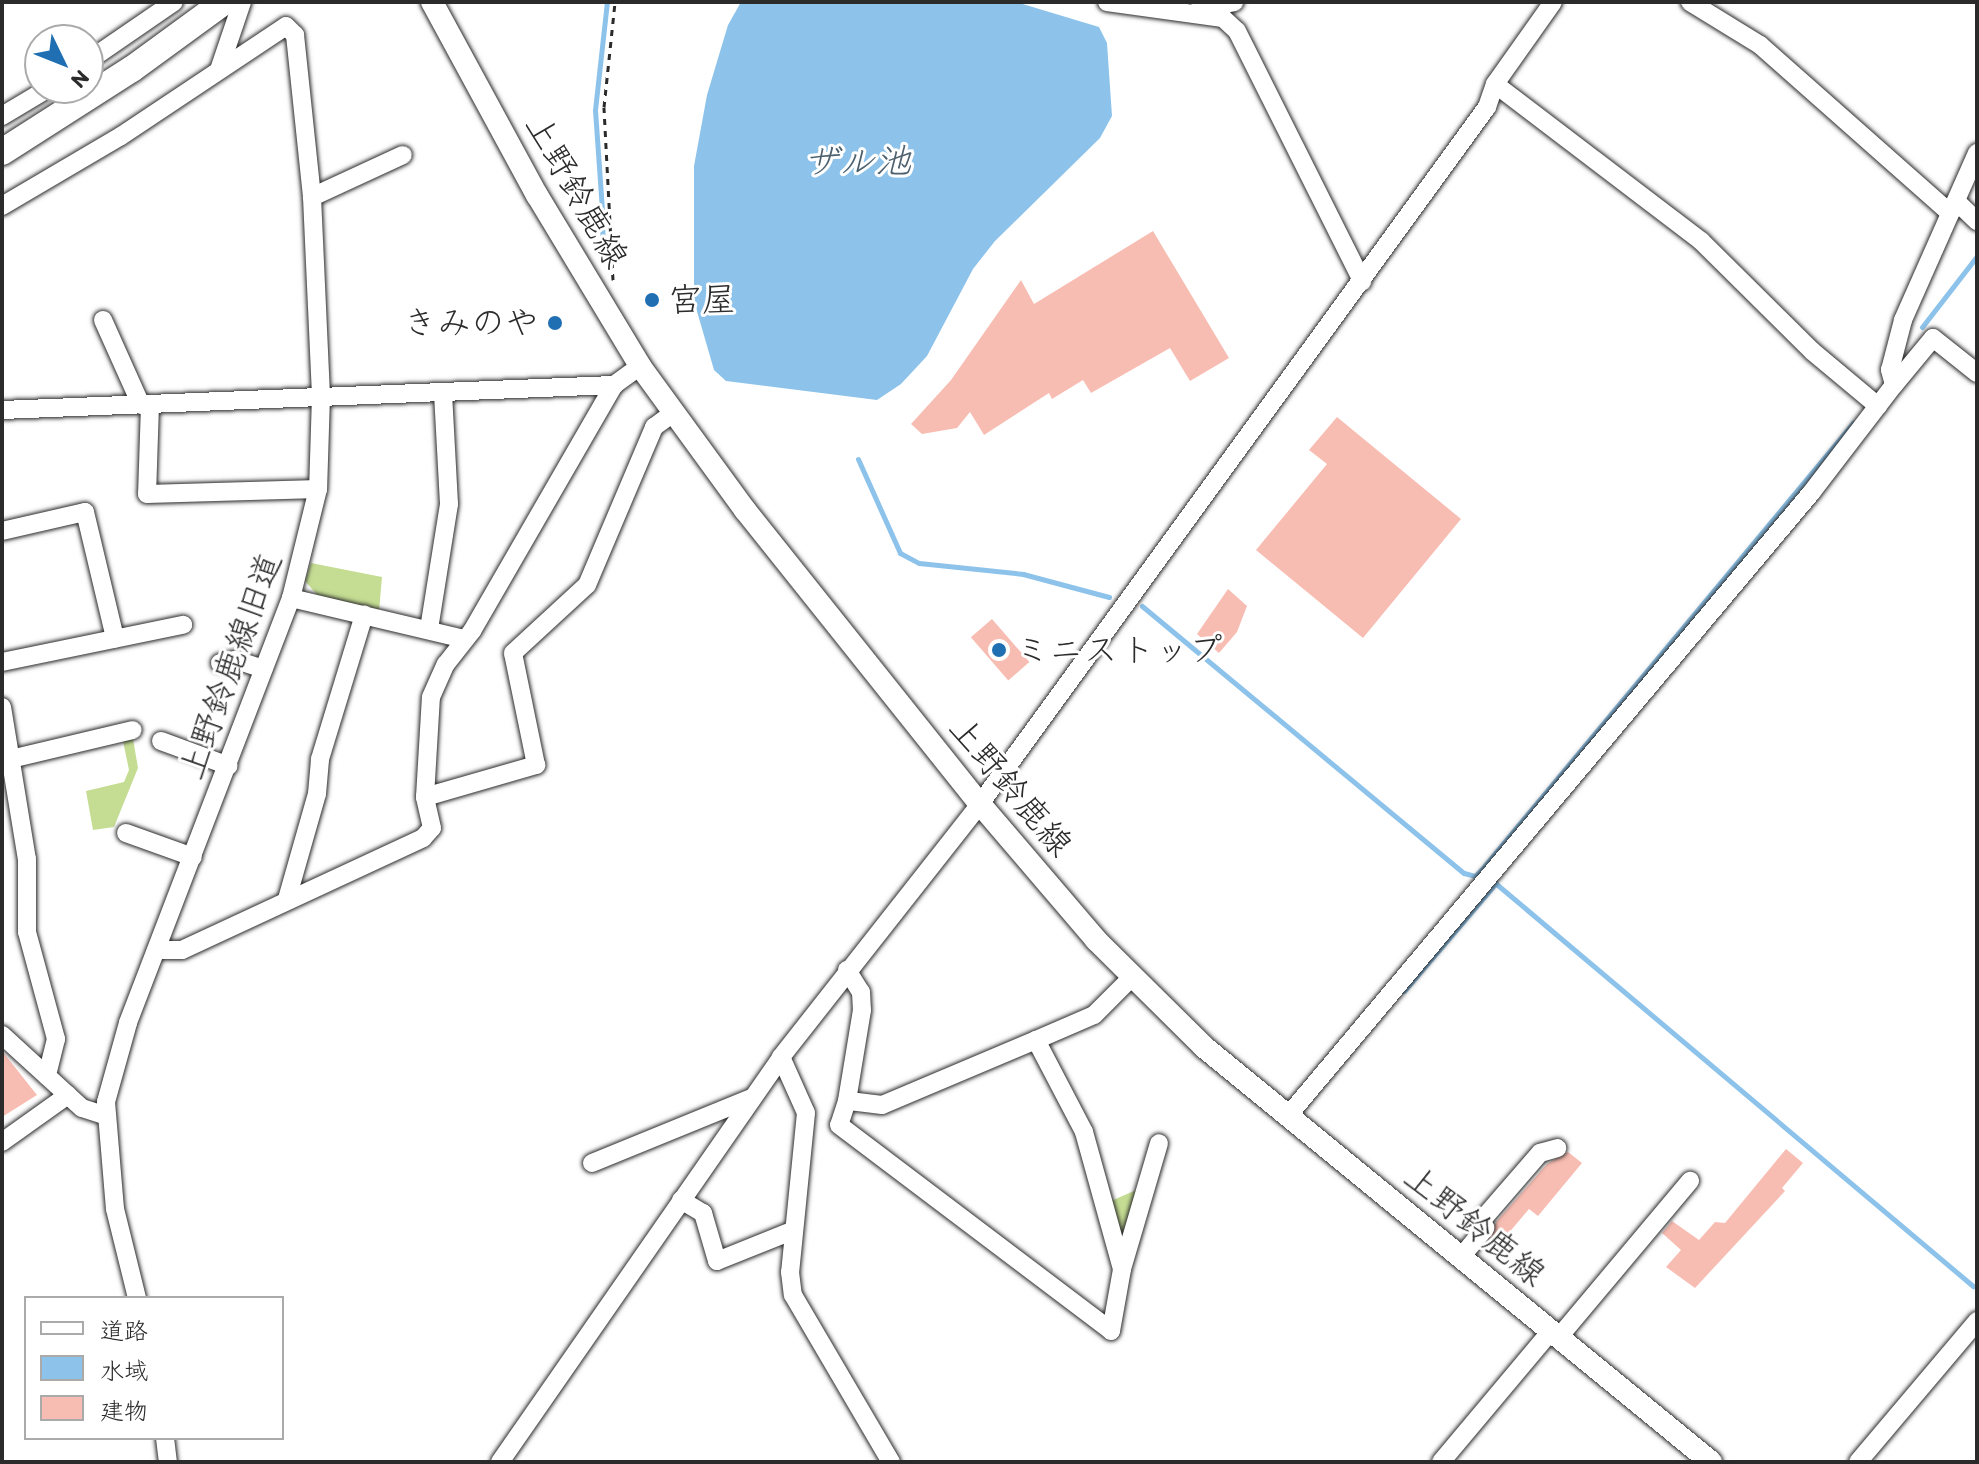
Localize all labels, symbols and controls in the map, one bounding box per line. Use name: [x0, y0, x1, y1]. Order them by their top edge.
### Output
north arrow: [24, 24, 104, 104]
text: N: [66, 65, 95, 94]
street label: 上野鈴鹿線: [517, 107, 637, 275]
water label: ザル池: [803, 139, 911, 183]
place label: 宮屋: [668, 280, 736, 320]
marker: 宮屋: [643, 291, 661, 309]
place label: きみのや: [403, 303, 539, 343]
marker: きみのや: [546, 314, 564, 332]
street label: 上野鈴鹿線旧道: [170, 547, 290, 785]
place label: ミニストップ: [1015, 630, 1219, 670]
marker: ミニストップ: [990, 641, 1008, 659]
street label: 上野鈴鹿線: [941, 708, 1081, 864]
street label: 上野鈴鹿線: [1396, 1156, 1554, 1294]
legend: [24, 1296, 284, 1440]
text: 道路: [100, 1316, 148, 1345]
text: 水域: [100, 1356, 148, 1385]
text: 建物: [100, 1396, 148, 1425]

